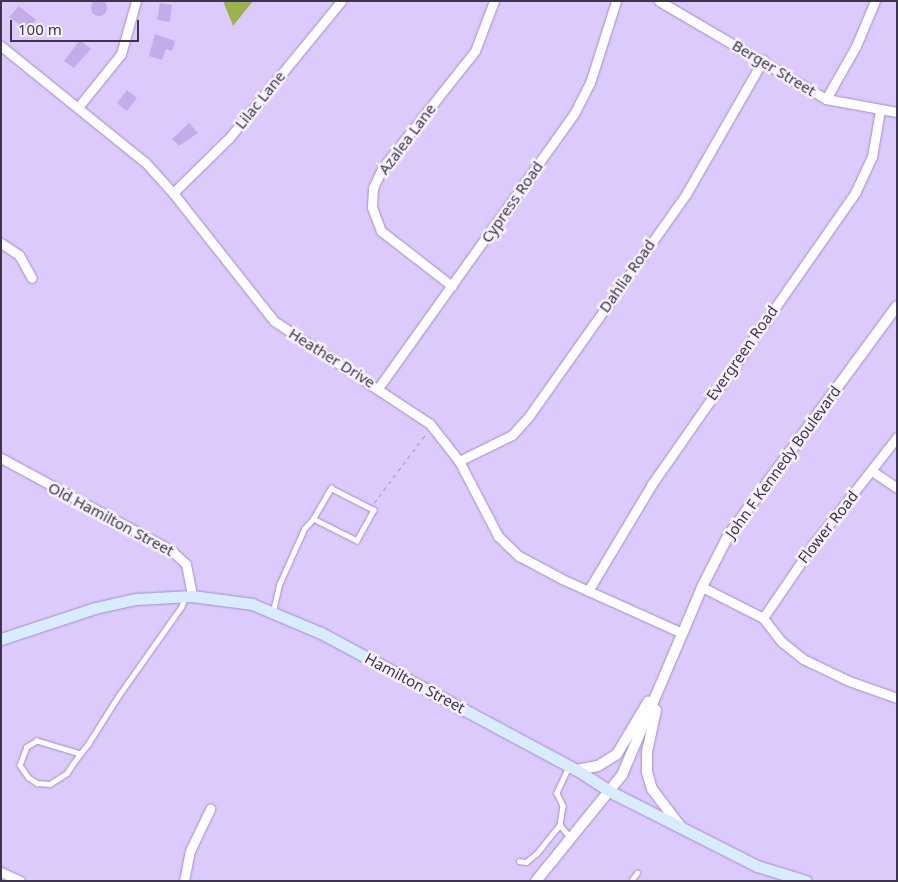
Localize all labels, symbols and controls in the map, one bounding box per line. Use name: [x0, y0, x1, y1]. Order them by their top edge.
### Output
scale bar: [12, 10, 141, 42]
text: 100 m: [18, 19, 62, 39]
street label: Berger Street: [729, 36, 819, 100]
street label: Lilac Lane: [231, 67, 289, 133]
street label: Azalea Lane: [375, 100, 439, 178]
street label: Cypress Road: [477, 158, 547, 246]
street label: Dahlia Road: [595, 236, 659, 316]
street label: Evergreen Road: [703, 302, 781, 404]
street label: Heather Drive: [286, 324, 378, 392]
street label: John F Kennedy Boulevard: [722, 382, 844, 542]
street label: Old Hamilton Street: [45, 478, 177, 560]
street label: Flower Road: [794, 487, 862, 567]
street label: Hamilton Street: [362, 649, 468, 717]

